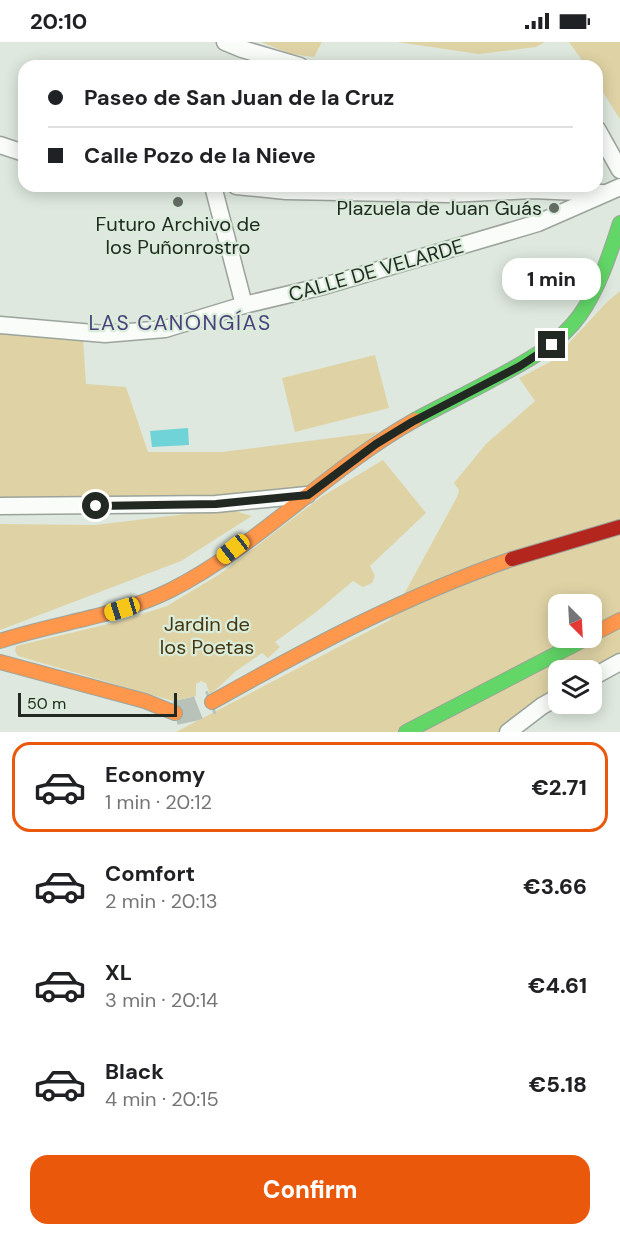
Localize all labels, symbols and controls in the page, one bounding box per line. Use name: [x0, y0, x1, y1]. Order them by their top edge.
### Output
text: 20:10: [30, 7, 87, 36]
text: Paseo de San Juan de la Cruz: [84, 83, 394, 112]
text: Calle Pozo de la Nieve: [84, 141, 316, 170]
marker: Futuro Archivo de los Puñonrostro: [171, 195, 185, 209]
place label: Plazuela de Juan Guás: [337, 195, 542, 221]
marker: Plazuela de Juan Guás: [547, 201, 561, 215]
place label: Futuro Archivo de los Puñonrostro: [96, 211, 260, 260]
street label: CALLE DE VELARDE: [286, 233, 466, 307]
callout: 1 min: [502, 258, 602, 300]
text: 1 min: [527, 266, 576, 292]
district label: LAS CANONGÍAS: [88, 309, 272, 337]
route end: [538, 331, 565, 358]
route start: [82, 492, 109, 519]
car: [213, 531, 253, 567]
north arrow: [548, 594, 602, 648]
map controls: [548, 594, 602, 714]
car: [102, 595, 142, 623]
park label: Jardin de los Poetas: [160, 611, 254, 660]
button: layers: [548, 660, 602, 714]
scale bar: [18, 690, 177, 718]
text: 50 m: [27, 693, 66, 714]
icon: car: [33, 760, 87, 814]
text: Economy: [105, 760, 205, 789]
text: €2.71: [531, 773, 587, 802]
text: 1 min · 20:12: [105, 789, 212, 815]
icon: car: [33, 859, 87, 913]
text: Comfort: [105, 859, 195, 888]
text: €3.66: [523, 872, 587, 901]
text: 2 min · 20:13: [105, 888, 218, 914]
icon: car: [33, 958, 87, 1012]
text: XL: [105, 958, 132, 987]
text: €4.61: [528, 971, 587, 1000]
text: 3 min · 20:14: [105, 987, 218, 1013]
icon: car: [33, 1057, 87, 1111]
text: Black: [105, 1057, 164, 1086]
text: €5.18: [529, 1070, 587, 1099]
text: 4 min · 20:15: [105, 1086, 219, 1112]
button: Confirm: [30, 1155, 590, 1224]

